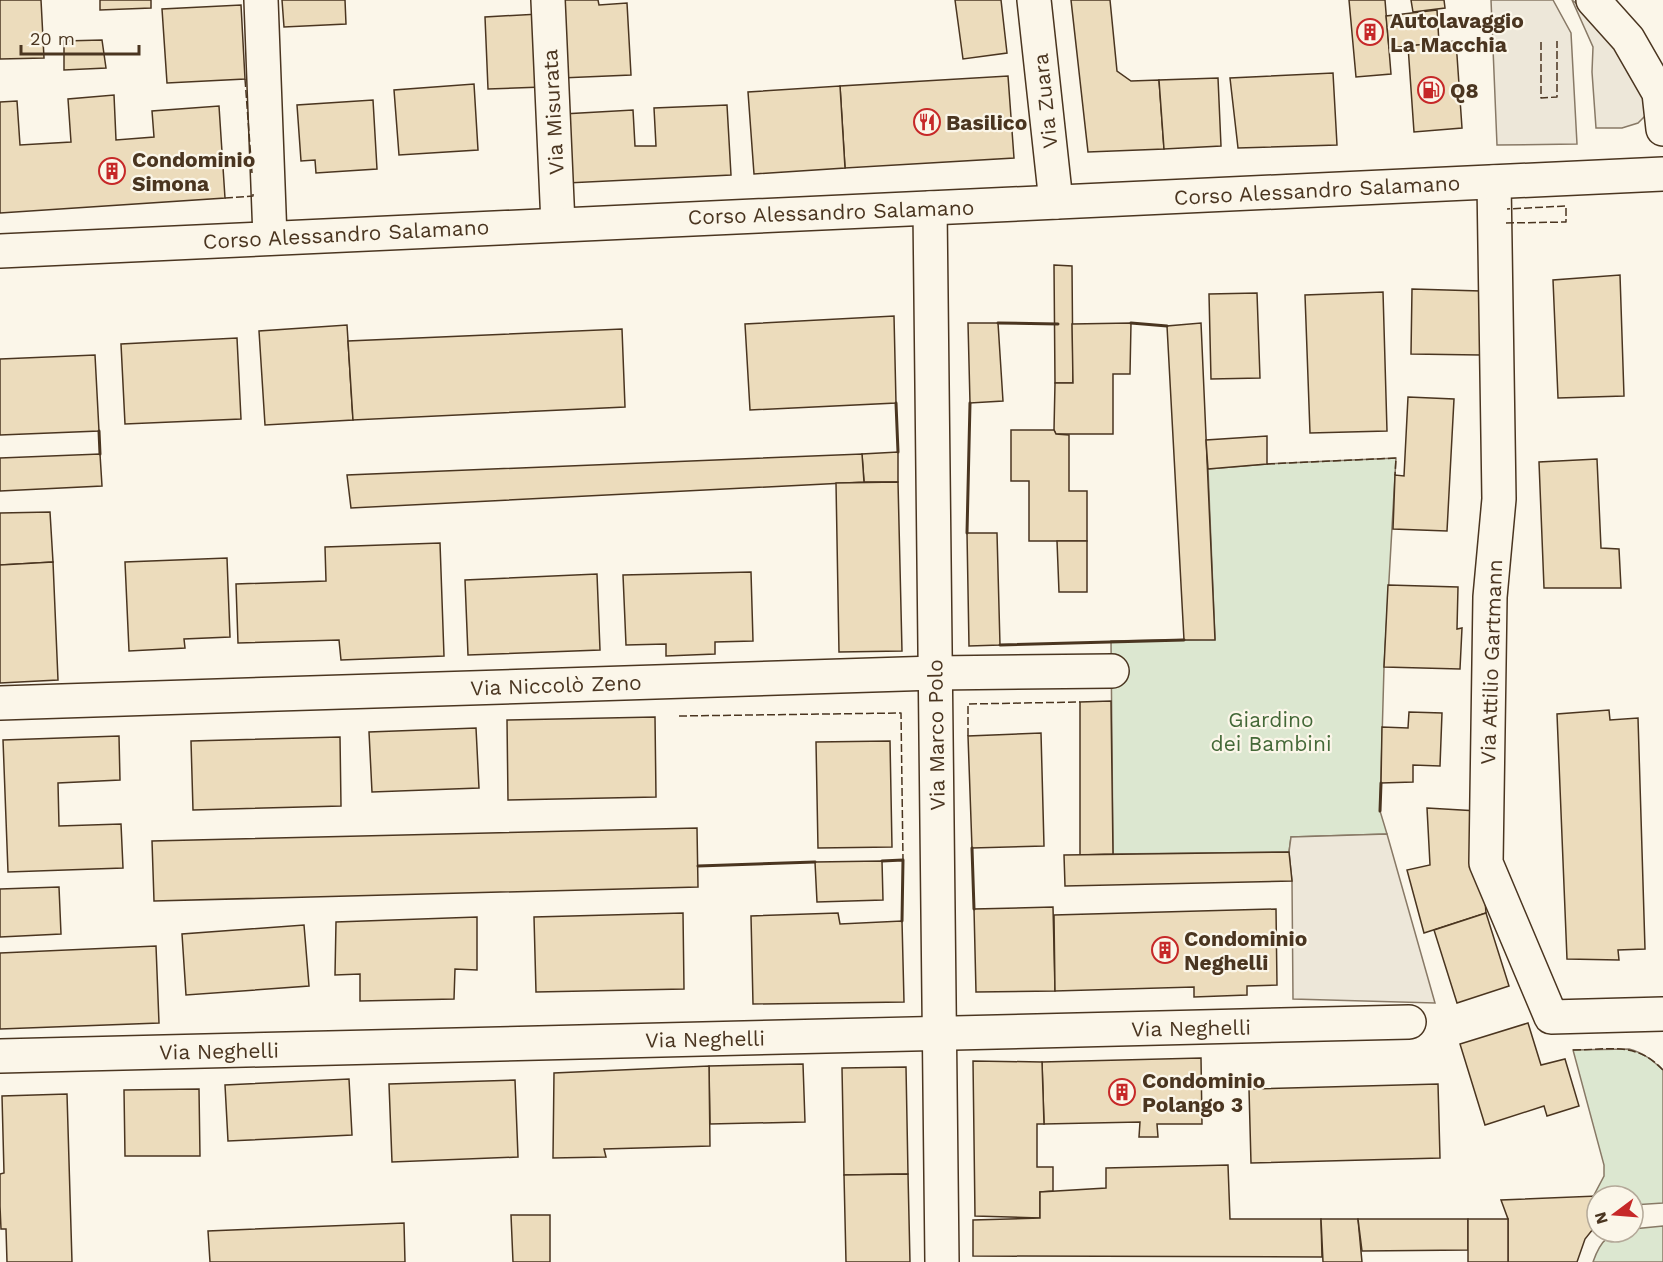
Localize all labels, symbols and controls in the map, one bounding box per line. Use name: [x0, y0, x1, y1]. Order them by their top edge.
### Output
place label: Autolavaggio La Macchia: [1390, 8, 1524, 57]
building icon: Autolavaggio La Macchia: [1355, 17, 1385, 47]
scale bar: [21, 18, 140, 56]
text: 20 m: [30, 28, 75, 49]
street label: Via Misurata: [537, 48, 569, 175]
street label: Via Zuara: [1028, 52, 1062, 150]
fuel station icon: Q8: [1416, 75, 1446, 105]
place label: Q8: [1450, 78, 1479, 103]
restaurant icon: Basilico: [912, 107, 942, 137]
place label: Basilico: [946, 110, 1027, 135]
place label: Condominio Simona: [132, 147, 255, 196]
building icon: Condominio Simona: [97, 156, 127, 186]
street label: Corso Alessandro Salamano: [1173, 170, 1461, 210]
street label: Corso Alessandro Salamano: [687, 195, 975, 229]
street label: Corso Alessandro Salamano: [202, 214, 490, 254]
street label: Via Attilio Gartmann: [1475, 559, 1507, 765]
street label: Via Marco Polo: [922, 659, 950, 811]
street label: Via Niccolò Zeno: [470, 670, 642, 700]
park label: Giardino dei Bambini: [1211, 707, 1331, 756]
place label: Condominio Neghelli: [1184, 926, 1307, 975]
building icon: Condominio Neghelli: [1150, 935, 1180, 965]
street label: Via Neghelli: [1131, 1014, 1251, 1042]
street label: Via Neghelli: [645, 1025, 765, 1053]
street label: Via Neghelli: [159, 1037, 279, 1065]
place label: Condominio Polango 3: [1142, 1068, 1265, 1117]
building icon: Condominio Polango 3: [1107, 1077, 1137, 1107]
north arrow: [1585, 1184, 1645, 1244]
text: N: [1590, 1210, 1612, 1226]

